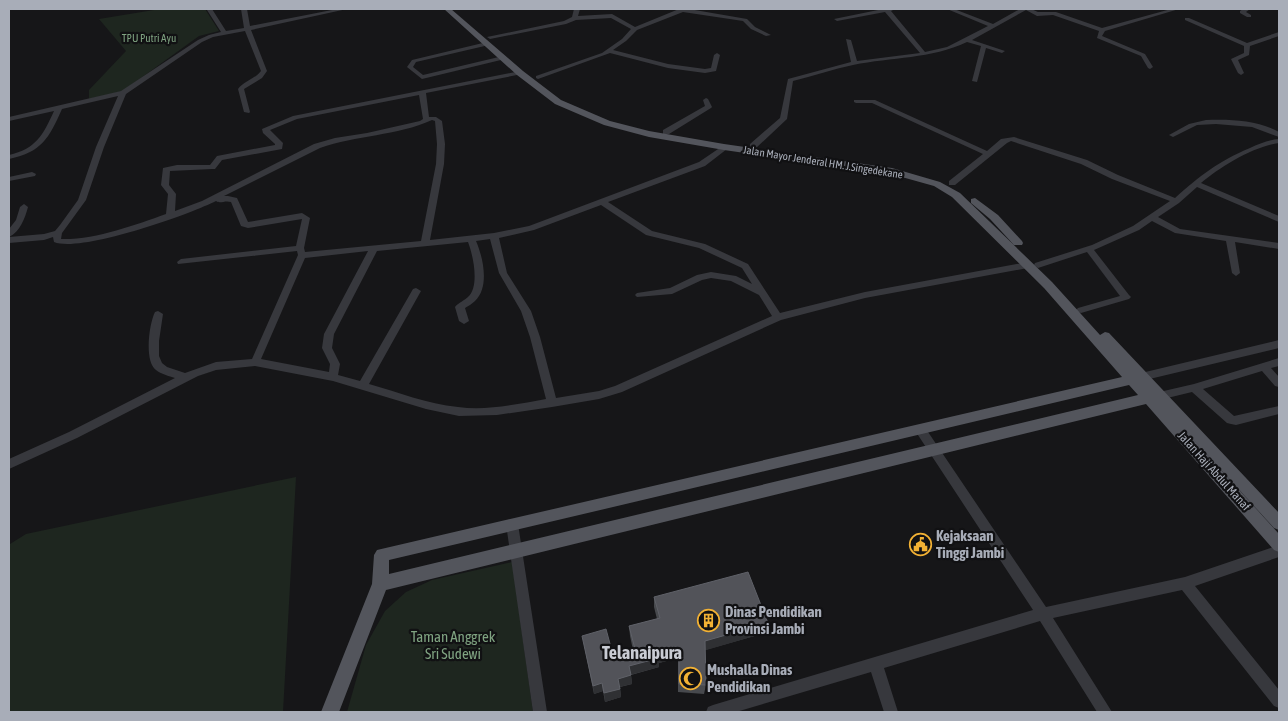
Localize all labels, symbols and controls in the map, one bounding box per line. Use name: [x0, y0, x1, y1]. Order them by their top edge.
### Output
park label: TPU Putri Ayu: [122, 32, 176, 44]
street label: Jalan Mayor Jenderal HM. J.Singedekane: [742, 143, 904, 181]
street label: Jalan Haji Abdul Manaf: [1175, 429, 1254, 514]
place label: Kejaksaan Tinggi Jambi: [936, 527, 1004, 561]
public building icon: Kejaksaan Tinggi Jambi: [908, 532, 932, 556]
place label: Dinas Pendidikan Provinsi Jambi: [725, 603, 822, 637]
building icon: Dinas Pendidikan Provinsi Jambi: [697, 608, 721, 632]
park label: Taman Anggrek Sri Sudewi: [411, 628, 496, 662]
district label: Telanaipura: [602, 642, 682, 663]
place label: Mushalla Dinas Pendidikan: [707, 661, 793, 695]
mosque icon: Mushalla Dinas Pendidikan: [679, 666, 703, 690]

